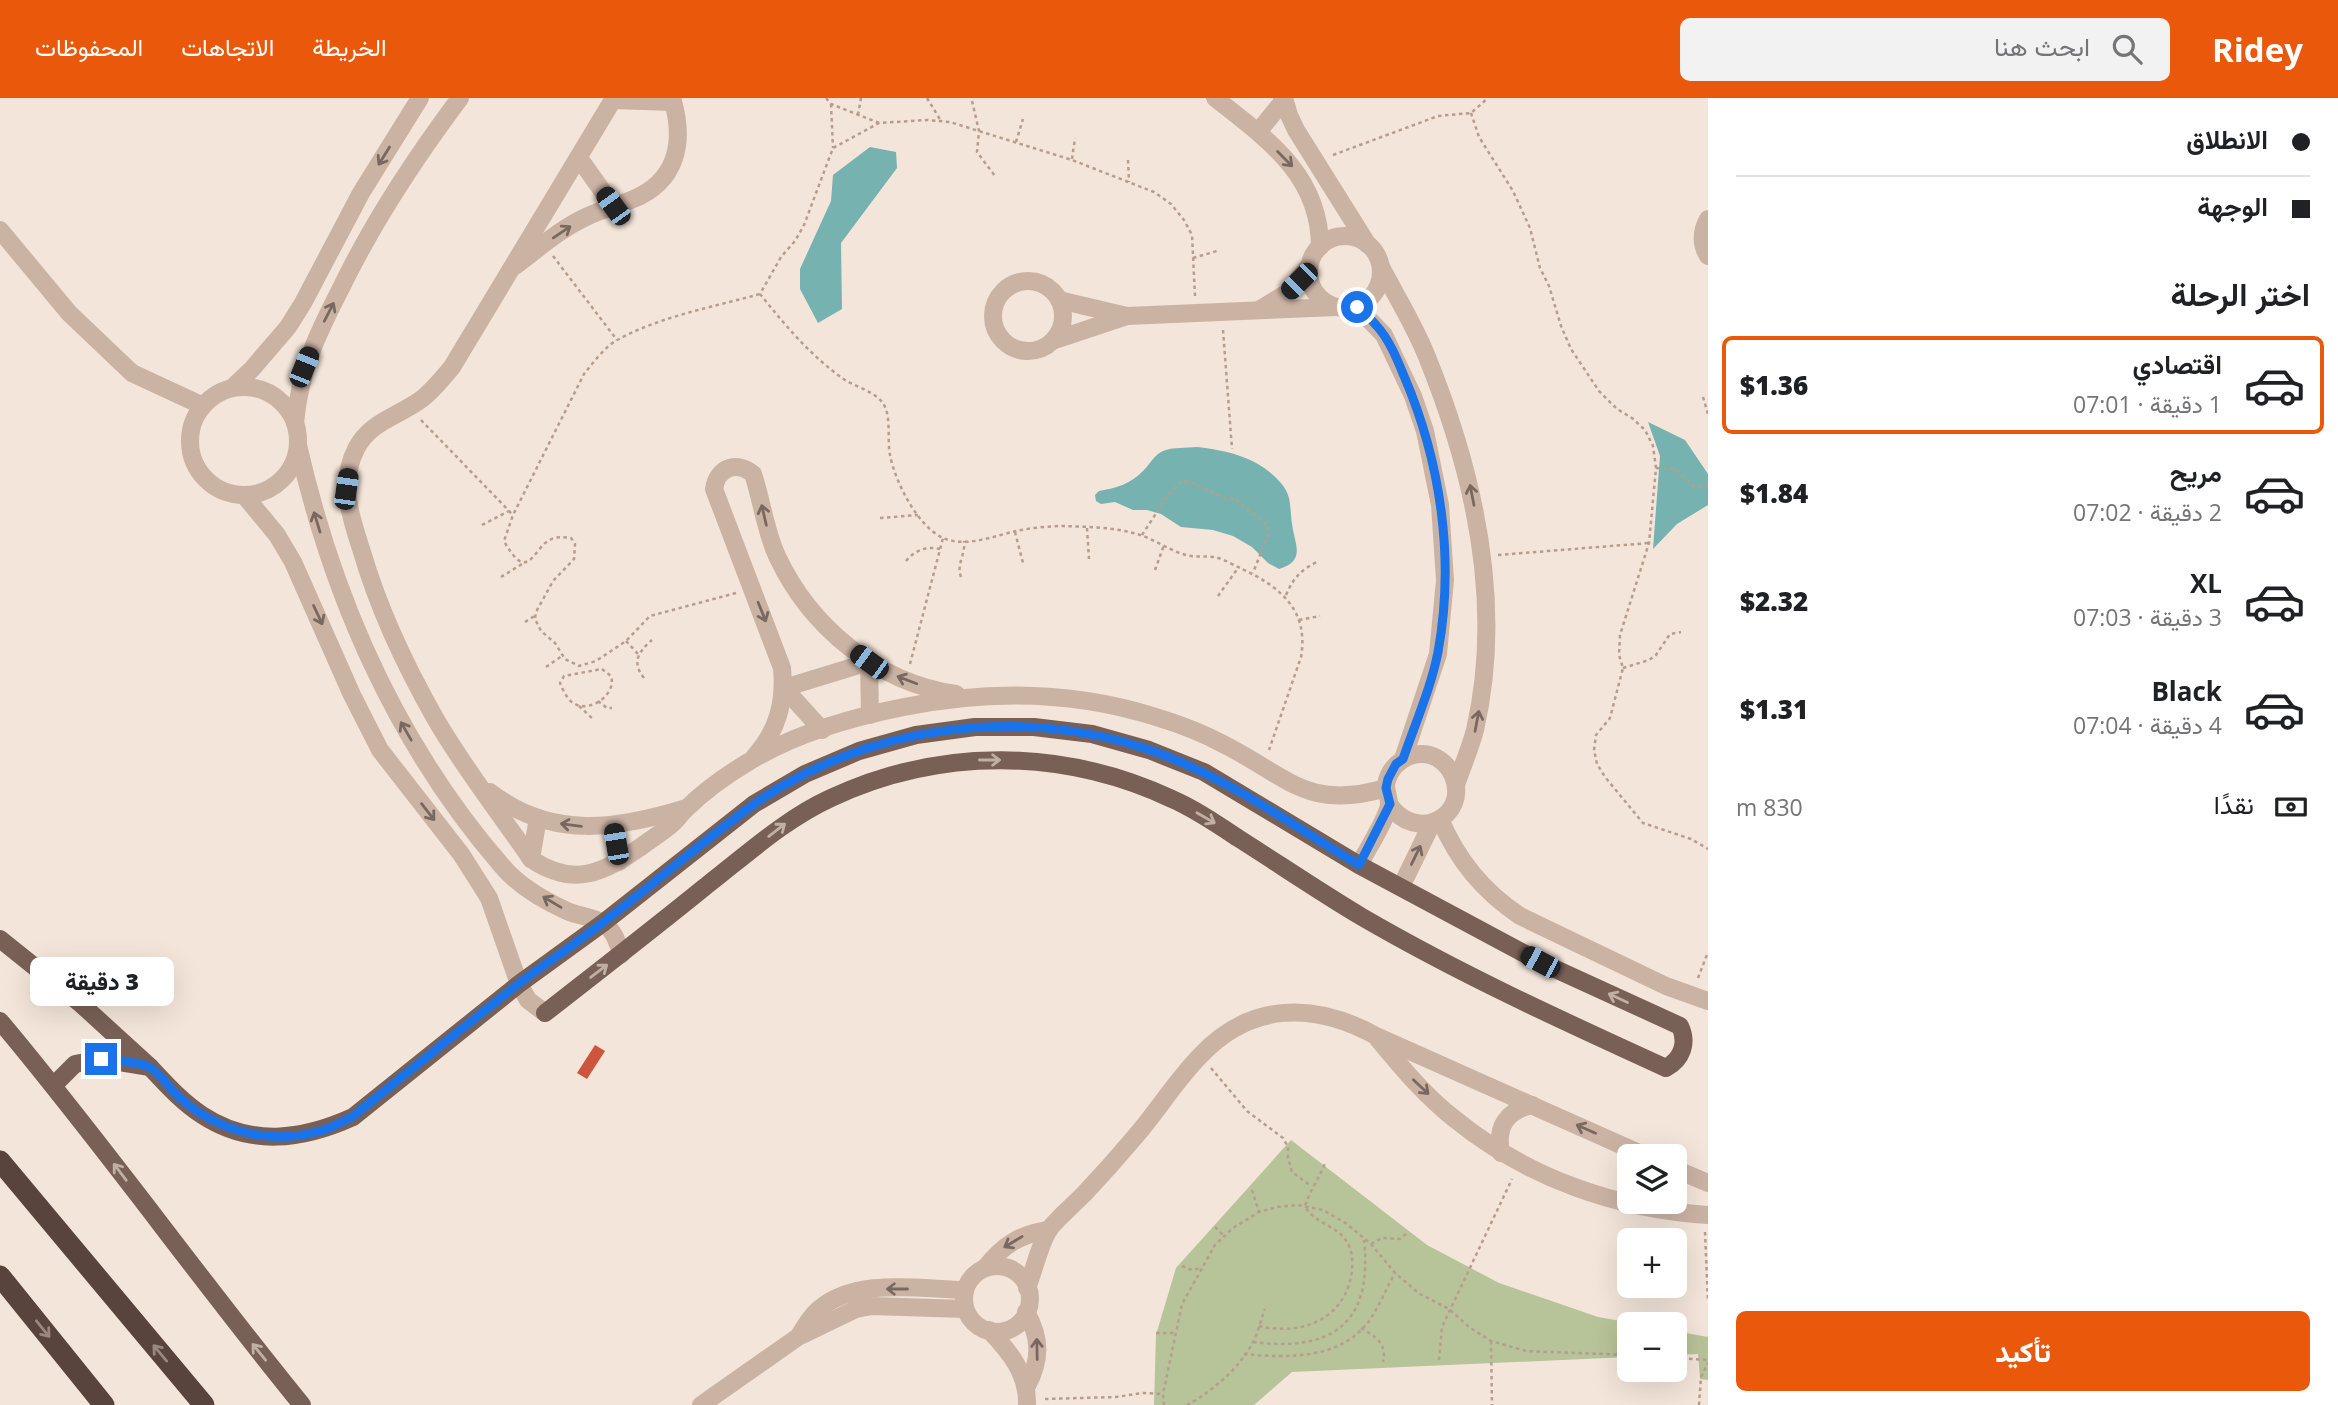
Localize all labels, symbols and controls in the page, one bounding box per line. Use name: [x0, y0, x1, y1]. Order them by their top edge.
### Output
search box: [1680, 18, 2170, 81]
text: Ridey: [2212, 27, 2303, 72]
text: ابحث هنا: [1994, 28, 2090, 64]
text: المحفوظات: [35, 30, 143, 63]
text: الاتجاهات: [181, 30, 274, 63]
text: الخريطة: [312, 30, 387, 63]
icon: search: [2108, 30, 2146, 68]
text: الانطلاق: [2186, 121, 2268, 157]
one-way arrow: [376, 146, 391, 165]
one-way arrow: [1276, 150, 1293, 167]
car: [593, 183, 634, 229]
text: الوجهة: [2197, 188, 2268, 224]
one-way arrow: [552, 225, 571, 239]
car: [1277, 259, 1322, 303]
text: اختر الرحلة: [2170, 272, 2310, 315]
route start: [1341, 291, 1373, 323]
one-way arrow: [322, 302, 336, 323]
car: [287, 344, 322, 390]
text: اقتصادي: [2133, 346, 2222, 382]
icon: car: [2243, 354, 2306, 417]
text: $1.36: [1740, 367, 1808, 403]
text: 1 دقيقة · 07:01: [2073, 388, 2222, 420]
text: مريح: [2170, 454, 2222, 490]
icon: car: [2243, 462, 2306, 525]
car: [333, 467, 360, 511]
text: $1.84: [1740, 475, 1808, 511]
one-way arrow: [1464, 484, 1478, 507]
text: 2 دقيقة · 07:02: [2073, 496, 2222, 528]
one-way arrow: [756, 504, 770, 527]
one-way arrow: [310, 512, 322, 534]
text: XL: [2190, 565, 2222, 601]
icon: car: [2243, 570, 2306, 633]
text: $2.32: [1740, 583, 1808, 619]
one-way arrow: [756, 600, 769, 622]
text: 3 دقيقة · 07:03: [2073, 601, 2222, 633]
one-way arrow: [311, 604, 325, 625]
car: [846, 641, 893, 683]
one-way arrow: [897, 673, 919, 686]
text: Black: [2151, 673, 2222, 709]
icon: car: [2243, 678, 2306, 741]
text: $1.31: [1740, 691, 1808, 727]
text: 4 دقيقة · 07:04: [2073, 709, 2222, 741]
one-way arrow: [1470, 710, 1484, 732]
one-way arrow: [399, 722, 413, 742]
one-way arrow: [978, 753, 1001, 767]
text: نقدًا: [2214, 786, 2254, 822]
icon: cash: [2272, 788, 2310, 826]
text: 830 m: [1736, 791, 1803, 823]
one-way arrow: [421, 802, 436, 821]
one-way arrow: [1196, 811, 1216, 825]
one-way arrow: [561, 818, 583, 831]
car: [603, 821, 630, 867]
one-way arrow: [768, 822, 786, 837]
one-way arrow: [1410, 845, 1424, 866]
one-way arrow: [542, 895, 562, 909]
car: [1517, 943, 1564, 981]
callout: 3 دقيقة: [29, 958, 173, 1006]
one-way arrow: [589, 964, 608, 979]
text: 3 دقيقة: [65, 965, 139, 997]
one-way arrow: [1608, 991, 1629, 1004]
route end: [85, 1043, 117, 1075]
one-way arrow: [1412, 1079, 1429, 1096]
one-way arrow: [1576, 1122, 1597, 1135]
map controls: [1617, 1144, 1687, 1382]
button: layers: [1617, 1144, 1687, 1214]
one-way arrow: [113, 1163, 128, 1182]
button: +: [1617, 1228, 1687, 1298]
one-way arrow: [1003, 1235, 1023, 1249]
one-way arrow: [886, 1282, 909, 1296]
button: تأكيد: [1736, 1311, 2310, 1391]
button: −: [1617, 1312, 1687, 1382]
one-way arrow: [35, 1320, 51, 1338]
one-way arrow: [1030, 1338, 1044, 1361]
one-way arrow: [152, 1344, 168, 1362]
one-way arrow: [251, 1344, 267, 1362]

